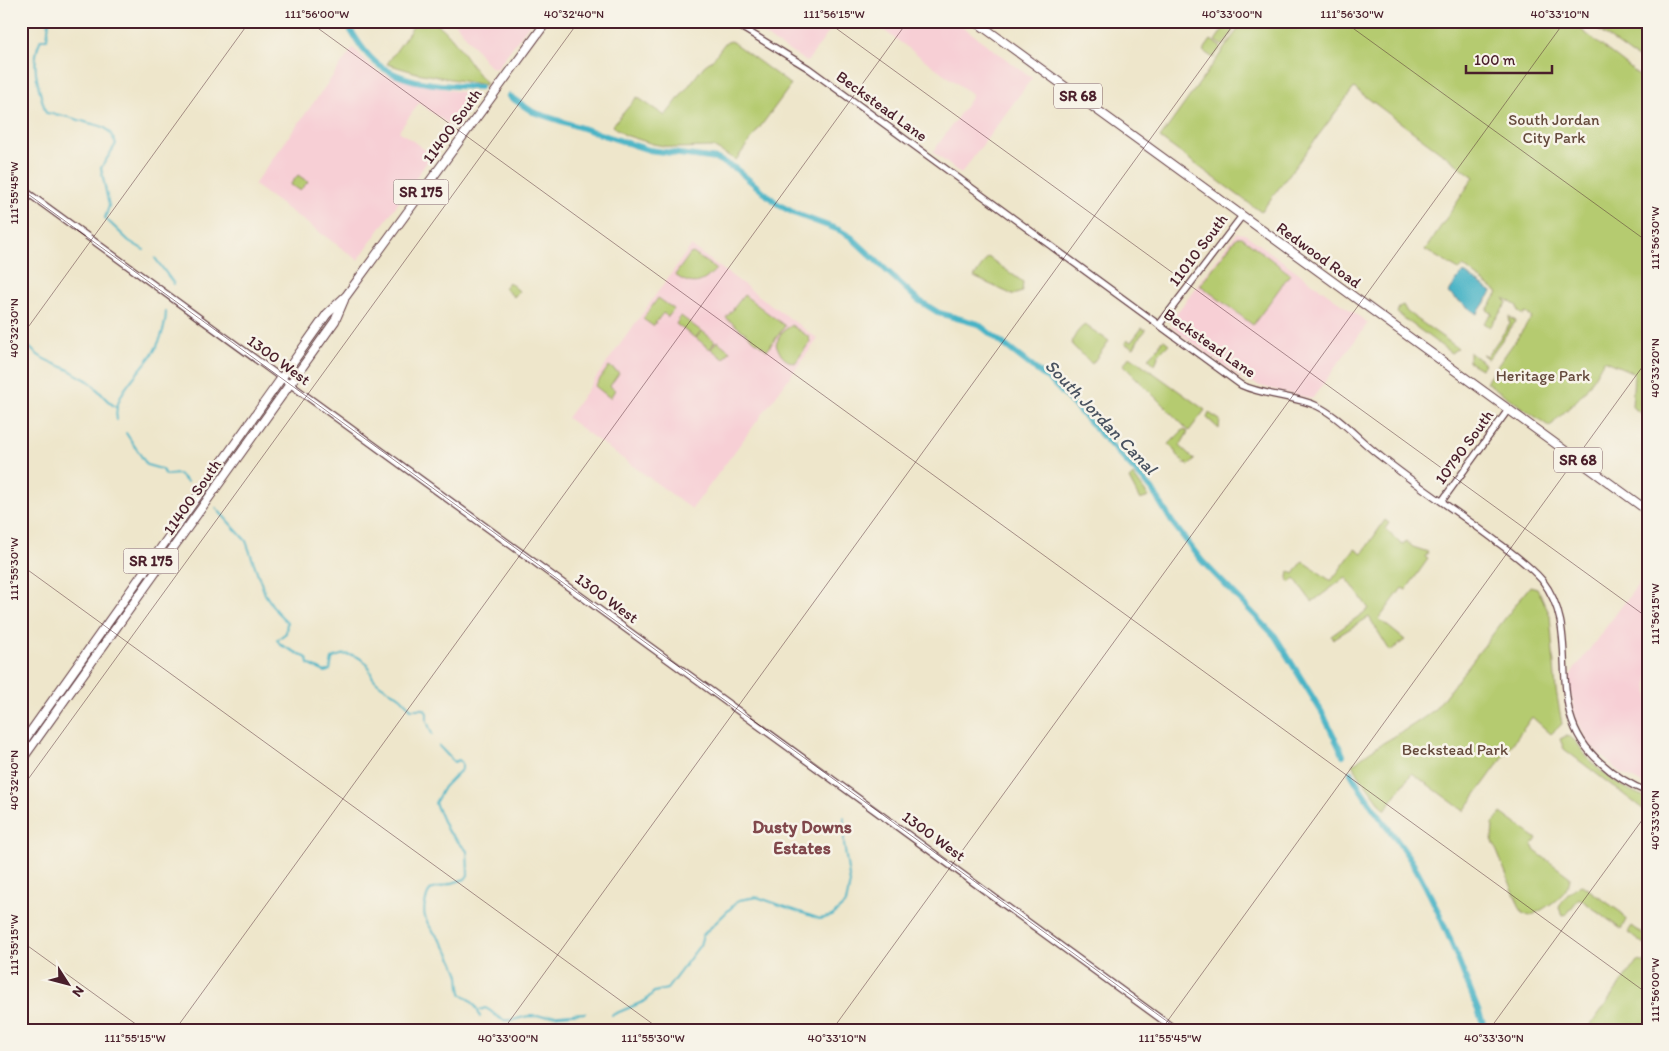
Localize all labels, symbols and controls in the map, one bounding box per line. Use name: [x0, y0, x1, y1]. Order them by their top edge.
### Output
text: 111°56'00"W: [285, 7, 349, 21]
text: 40°32'40"N: [544, 7, 604, 21]
text: 111°56'15"W: [803, 7, 865, 21]
text: 40°33'00"N: [1202, 7, 1262, 21]
text: 111°56'30"W: [1320, 7, 1384, 21]
text: 40°33'10"N: [1531, 7, 1589, 21]
scale bar: [1466, 42, 1553, 74]
text: 100 m: [1474, 51, 1516, 69]
street label: Beckstead Lane: [833, 67, 931, 145]
road number: SR 68: [1054, 84, 1102, 108]
street label: 11400 South: [418, 85, 486, 167]
park label: South Jordan City Park: [1508, 110, 1600, 147]
text: 111°55'45"W: [7, 161, 21, 225]
road number: SR 175: [394, 180, 448, 204]
text: 111°56'30"W: [1648, 206, 1662, 270]
street label: 11010 South: [1165, 210, 1231, 290]
street label: Redwood Road: [1273, 218, 1365, 292]
text: 40°32'30"N: [7, 298, 21, 358]
street label: Beckstead Lane: [1160, 304, 1260, 382]
street label: 1300 West: [244, 331, 314, 389]
text: 40°33'20"N: [1648, 338, 1662, 398]
water label: South Jordan Canal: [1040, 355, 1163, 481]
park label: Heritage Park: [1496, 366, 1590, 385]
street label: 10790 South: [1431, 406, 1497, 488]
road number: SR 68: [1554, 448, 1602, 472]
street label: 11400 South: [159, 456, 225, 538]
text: 111°55'30"W: [7, 537, 21, 601]
road number: SR 175: [124, 548, 178, 574]
street label: 1300 West: [572, 569, 642, 627]
text: 111°56'15"W: [1648, 583, 1662, 645]
park label: Beckstead Park: [1402, 740, 1509, 759]
text: 40°32'40"N: [7, 750, 21, 810]
text: 40°33'30"N: [1648, 790, 1662, 850]
street label: 1300 West: [899, 807, 969, 865]
district label: Dusty Downs Estates: [752, 816, 852, 859]
text: 111°55'15"W: [7, 914, 21, 976]
north arrow: [42, 958, 92, 1008]
text: 111°56'00"W: [1648, 958, 1662, 1022]
text: N: [68, 983, 88, 1000]
text: 111°55'15"W: [104, 1031, 166, 1045]
text: 40°33'00"N: [478, 1031, 538, 1045]
text: 111°55'30"W: [621, 1031, 685, 1045]
text: 40°33'10"N: [808, 1031, 866, 1045]
text: 111°55'45"W: [1138, 1031, 1202, 1045]
text: 40°33'30"N: [1464, 1031, 1524, 1045]

